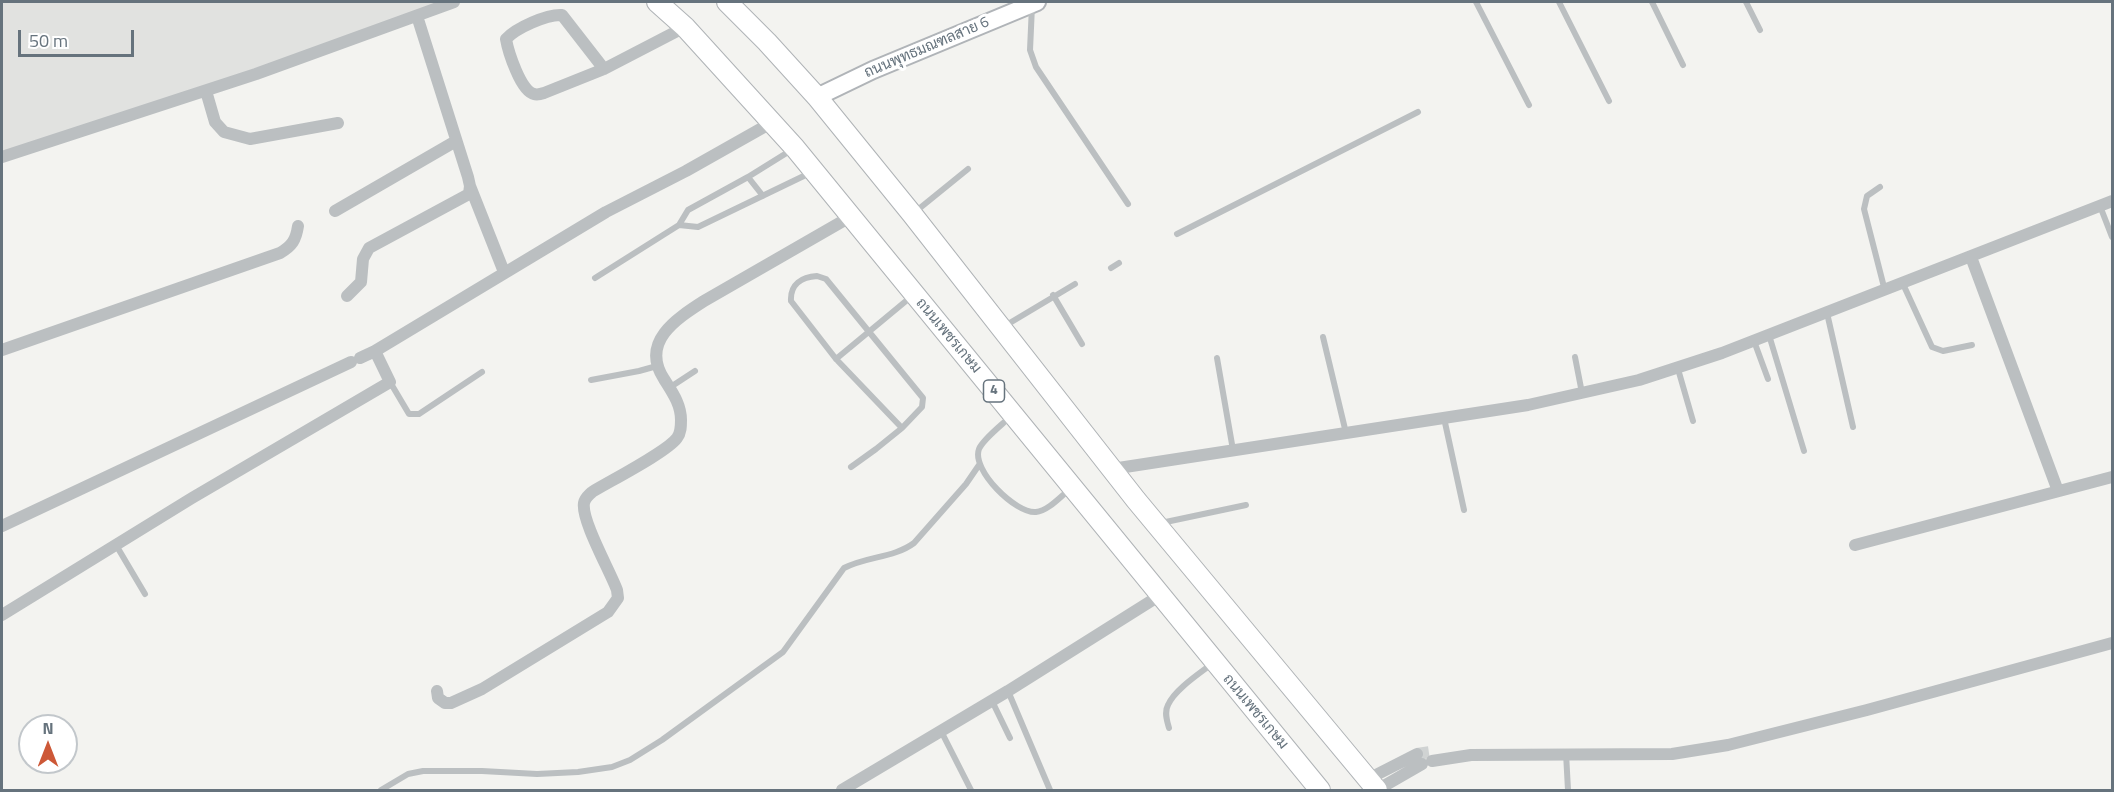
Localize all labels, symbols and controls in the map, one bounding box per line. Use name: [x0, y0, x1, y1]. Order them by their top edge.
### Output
street label: ถนนพุทธมณฑลสาย 6: [862, 14, 992, 82]
scale bar: [21, 18, 136, 56]
text: 50 m: [29, 27, 68, 54]
street label: ถนนเพชรเกษม: [911, 295, 985, 377]
road number: 4: [984, 380, 1004, 402]
street label: ถนนเพชรเกษม: [1218, 671, 1292, 753]
north arrow: [18, 714, 78, 774]
text: N: [42, 716, 54, 740]

